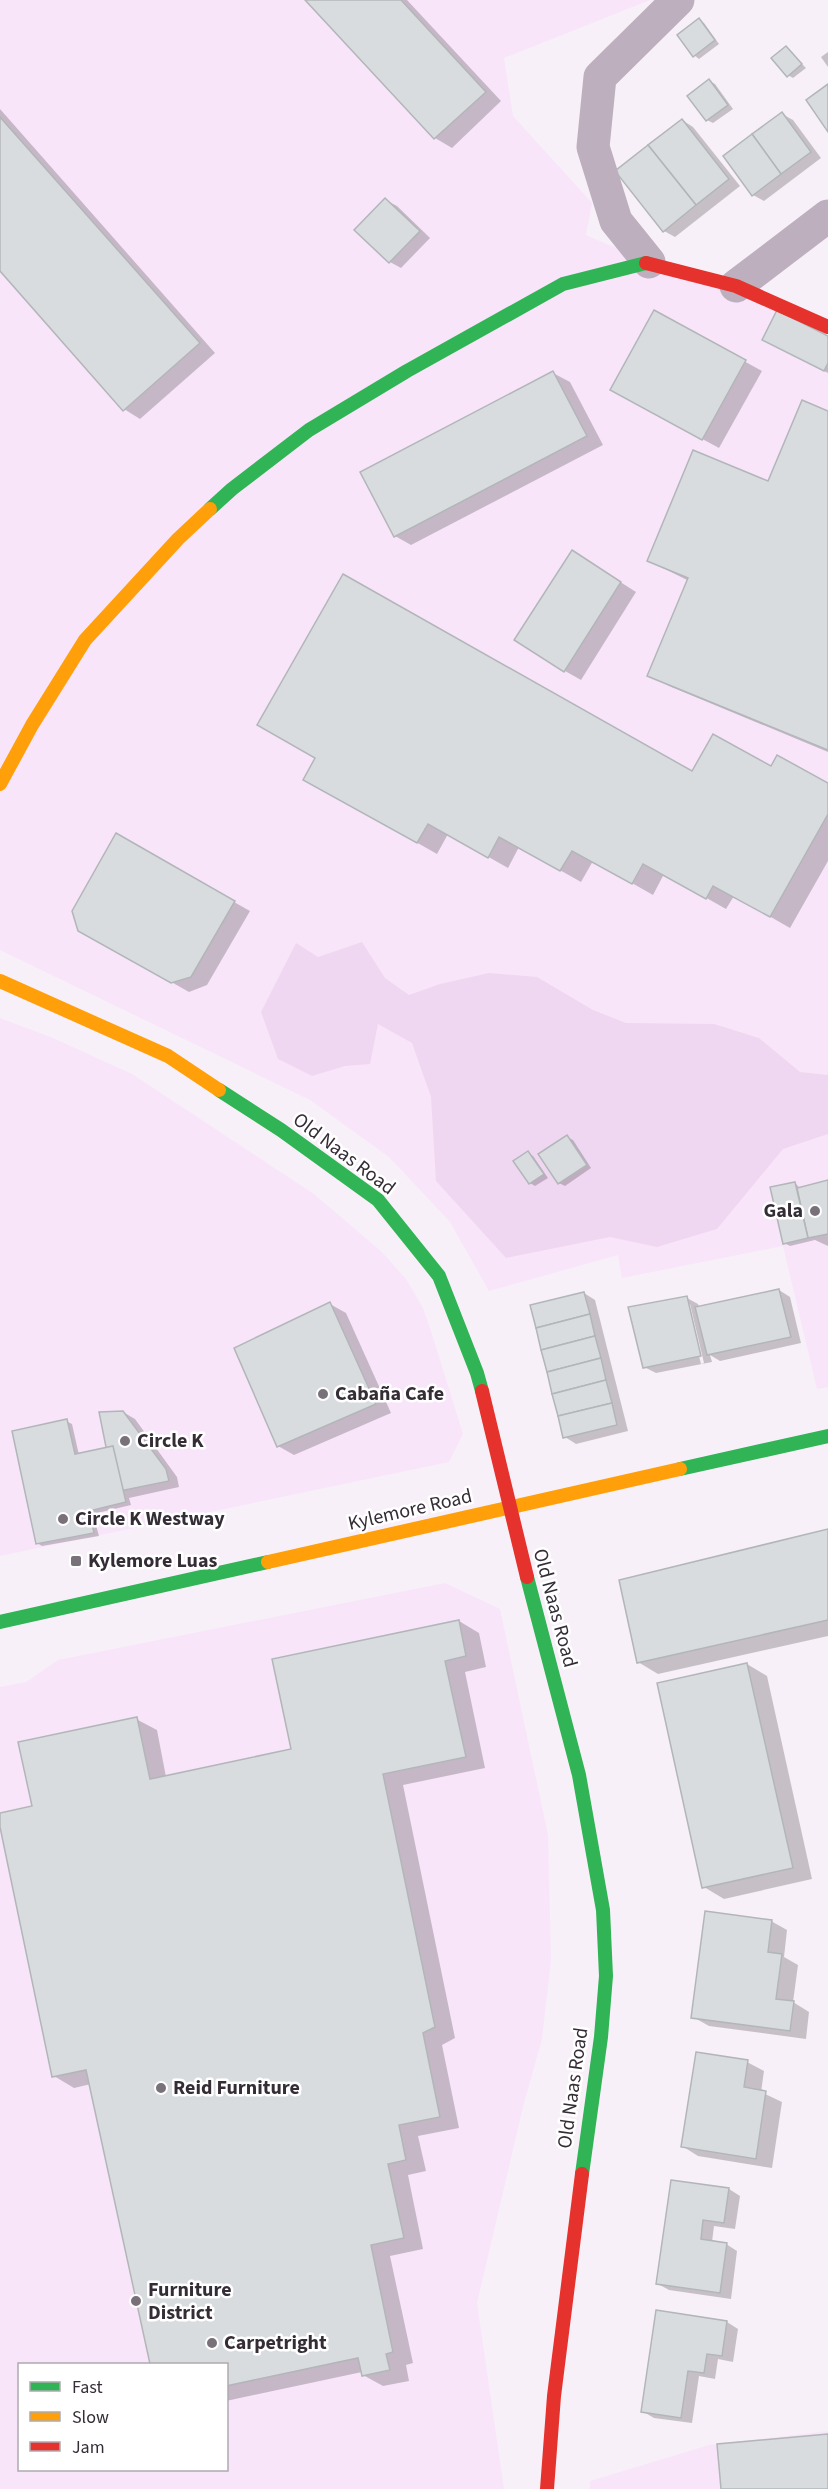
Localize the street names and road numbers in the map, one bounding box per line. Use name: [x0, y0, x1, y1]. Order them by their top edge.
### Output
street label: Old Naas Road: [287, 1106, 401, 1202]
street label: Kylemore Road: [345, 1482, 475, 1538]
street label: Old Naas Road: [526, 1546, 584, 1670]
street label: Old Naas Road: [551, 2026, 595, 2150]

